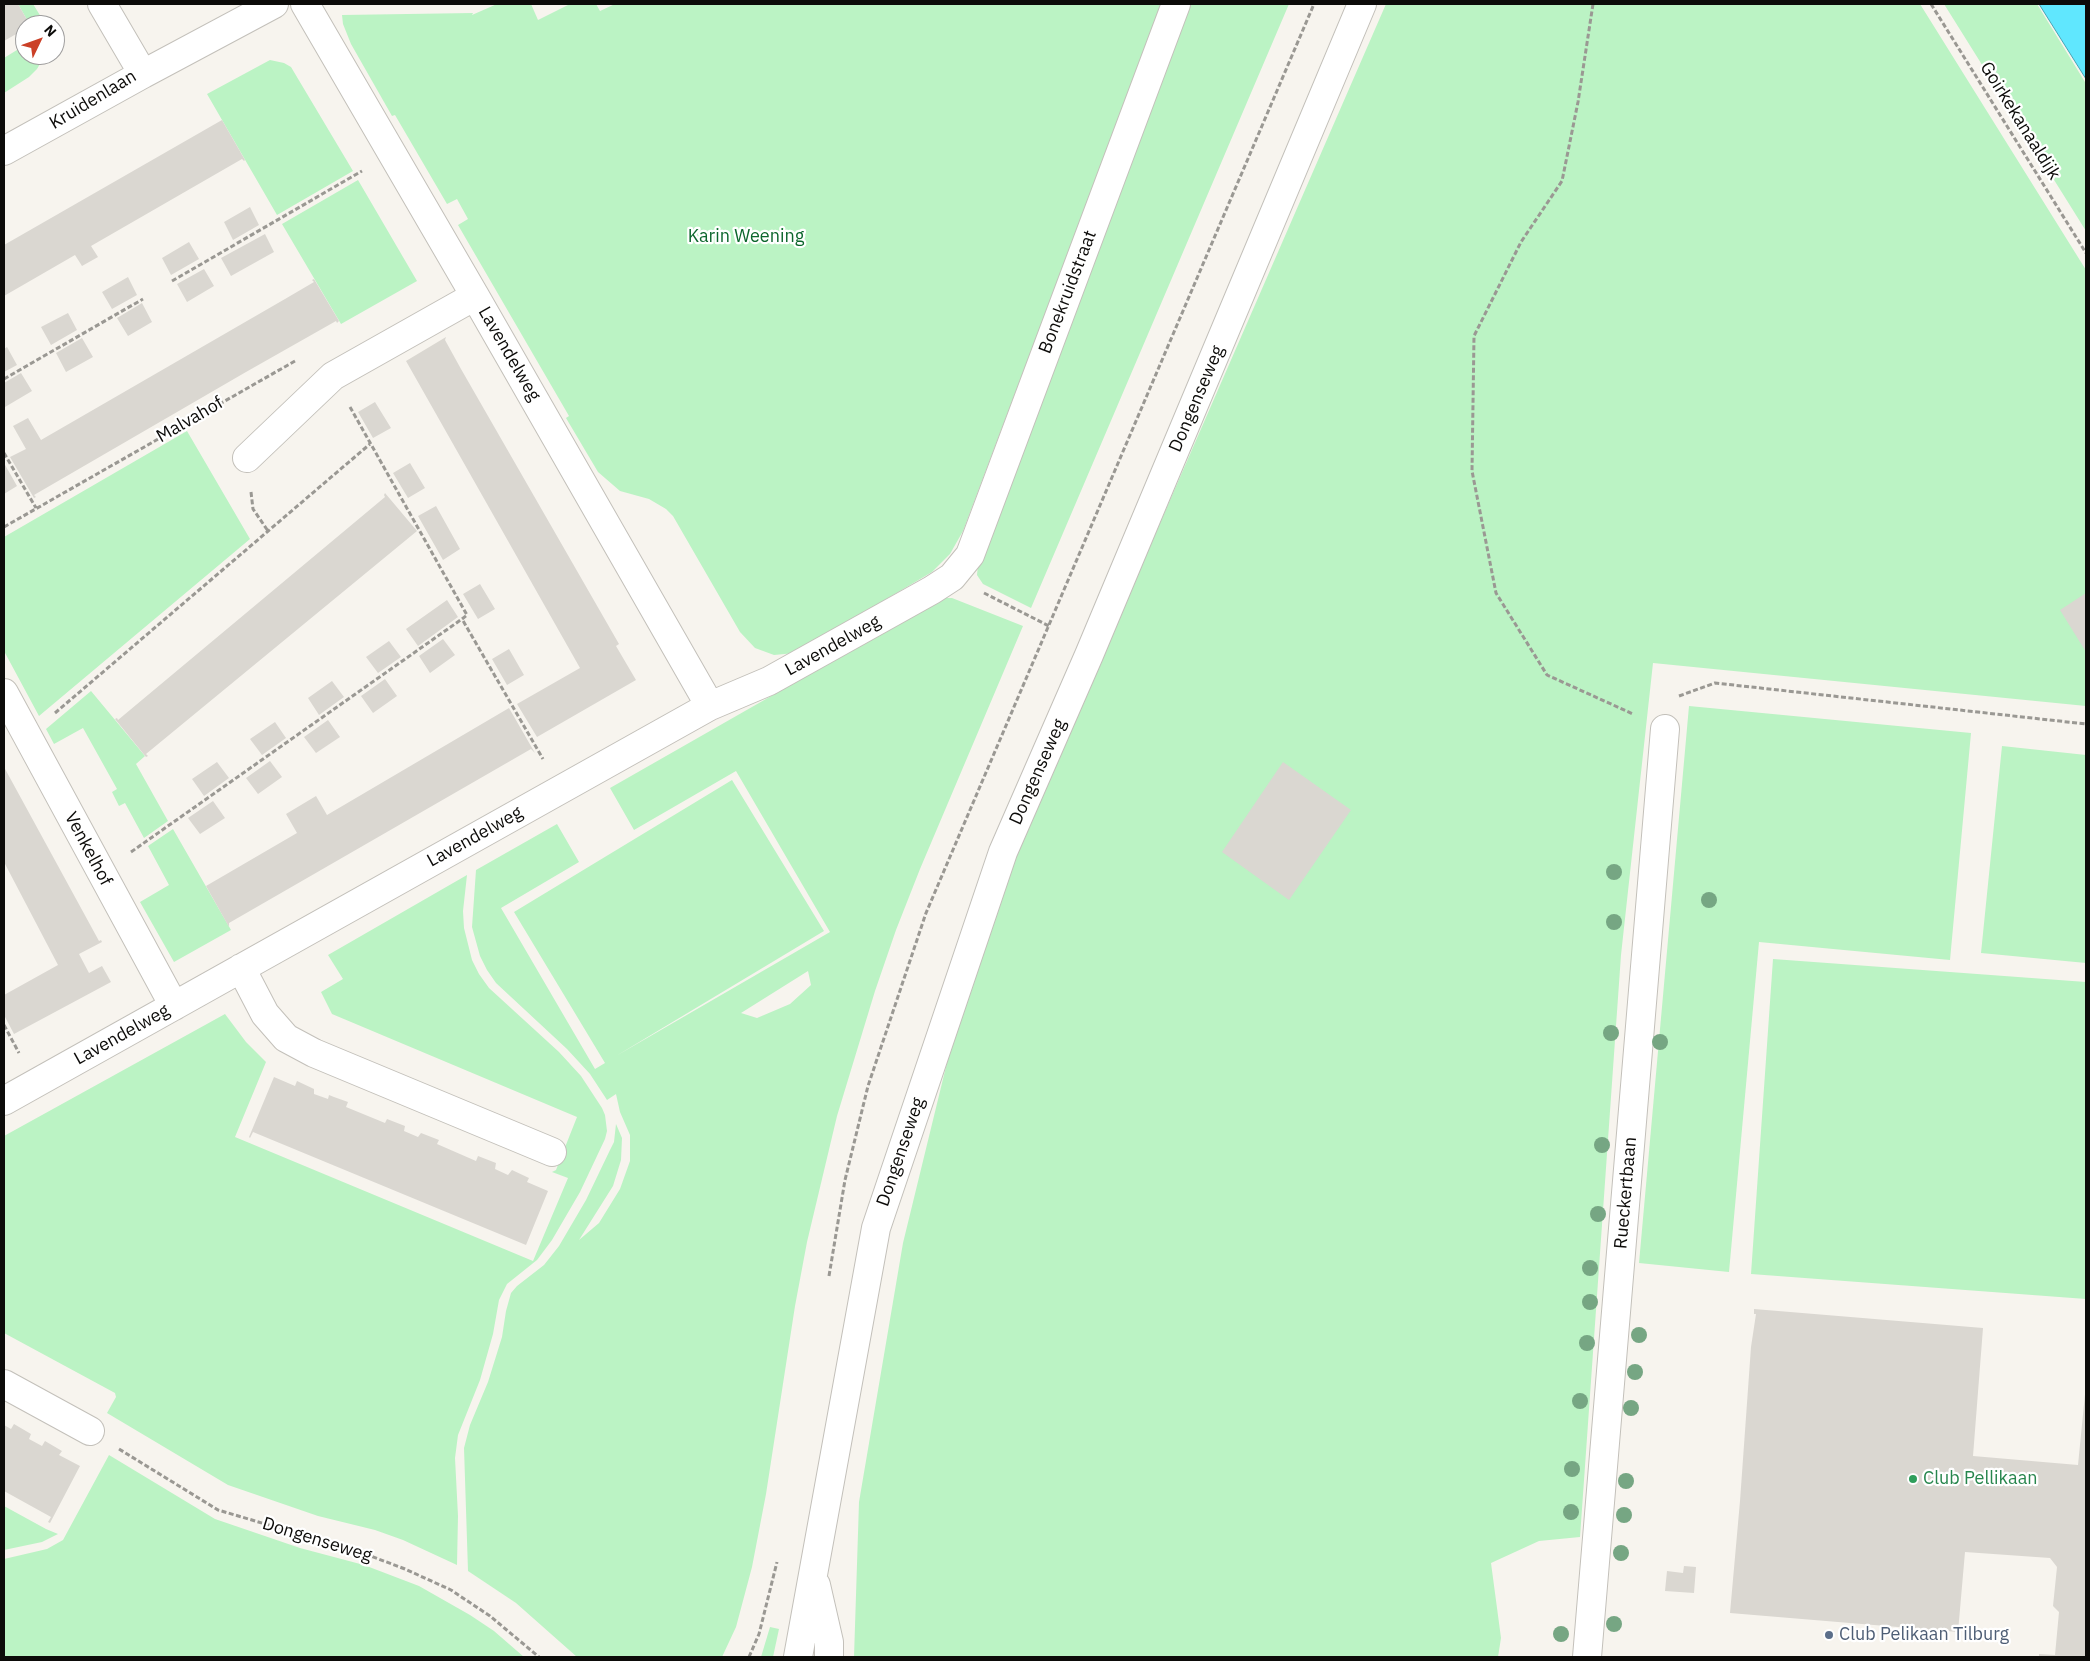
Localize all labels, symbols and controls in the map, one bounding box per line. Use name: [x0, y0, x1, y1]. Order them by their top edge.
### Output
north arrow: [15, 15, 65, 65]
text: N: [40, 21, 60, 40]
street label: Goirkekanaaldijk: [1975, 58, 2065, 184]
street label: Kruidenlaan: [46, 66, 140, 134]
park label: Karin Weening: [688, 226, 804, 248]
street label: Bonekruidstraat: [1035, 227, 1101, 357]
street label: Lavendelweg: [473, 303, 545, 405]
street label: Dongenseweg: [1165, 343, 1229, 455]
street label: Malvahof: [153, 392, 227, 448]
street label: Lavendelweg: [782, 611, 884, 681]
street label: Dongenseweg: [1005, 716, 1071, 828]
street label: Lavendelweg: [424, 802, 526, 872]
street label: Venkelhof: [60, 808, 116, 890]
street label: Lavendelweg: [71, 1000, 173, 1070]
street label: Dongenseweg: [872, 1095, 930, 1209]
street label: Rueckertbaan: [1610, 1136, 1642, 1250]
place label: Club Pellikaan: [1923, 1468, 2037, 1490]
marker: Club Pellikaan: [1907, 1473, 1919, 1485]
street label: Dongenseweg: [260, 1513, 374, 1567]
place label: Club Pelikaan Tilburg: [1839, 1624, 2009, 1646]
marker: Club Pelikaan Tilburg: [1823, 1629, 1835, 1641]

